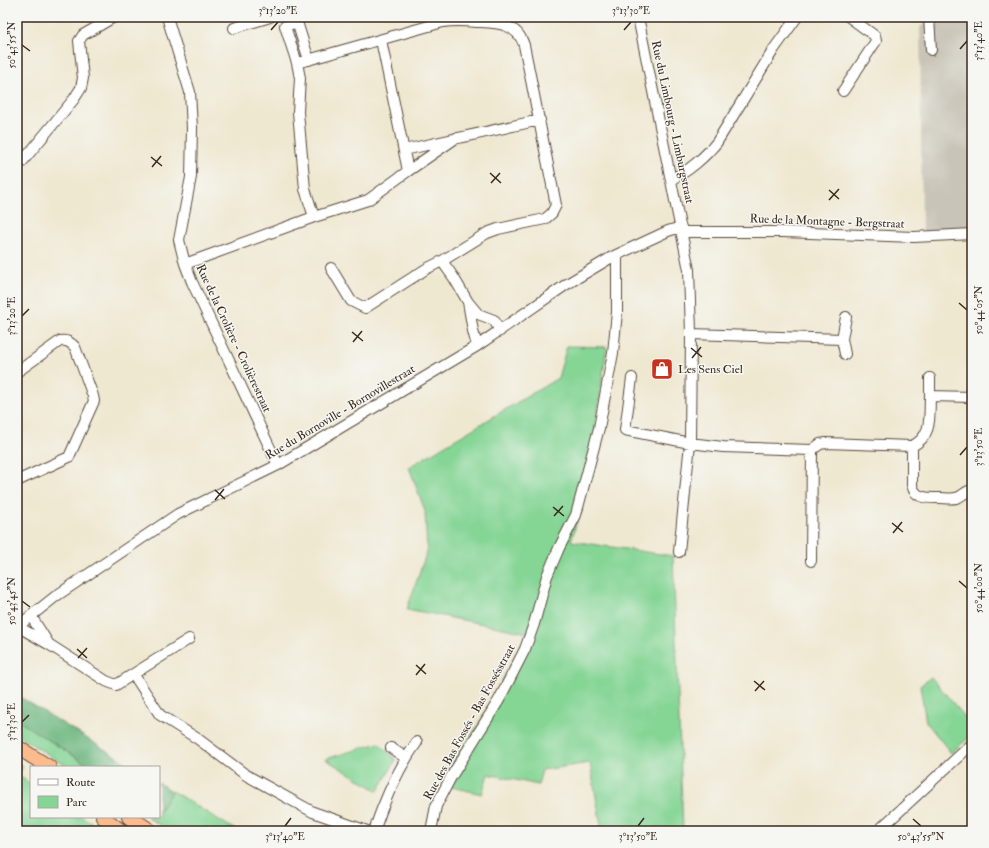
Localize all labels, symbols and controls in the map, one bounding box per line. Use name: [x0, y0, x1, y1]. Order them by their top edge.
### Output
text: 3°13'20"E: [258, 5, 298, 17]
text: 3°13'30"E: [612, 5, 650, 17]
text: 3°13'40"E: [973, 21, 985, 61]
text: 50°43'55"N: [6, 22, 18, 68]
street label: Rue du Limbourg - Limburgstraat: [648, 39, 697, 205]
street label: Rue de la Montagne - Bergstraat: [749, 211, 905, 232]
street label: Rue de la Crolière - Crolièrestraat: [193, 262, 275, 415]
text: 50°44'05"N: [973, 285, 985, 335]
text: 3°13'20"E: [6, 296, 18, 336]
shop icon: Les Sens Ciel: [649, 356, 675, 382]
street label: Rue du Bornoville - Bornovillestraat: [263, 362, 418, 463]
place label: Les Sens Ciel: [678, 362, 743, 377]
text: 3°13'50"E: [973, 428, 985, 466]
text: 50°44'00"N: [973, 563, 985, 613]
text: 50°43'45"N: [6, 577, 18, 625]
street label: Rue des Bas Fossés - Bas Fossésstraat: [420, 642, 519, 803]
text: 3°13'30"E: [6, 703, 18, 741]
legend: [30, 766, 160, 818]
text: Route: [66, 775, 95, 790]
text: Parc: [66, 795, 87, 810]
text: 3°13'40"E: [265, 831, 305, 843]
text: 3°13'50"E: [619, 831, 657, 843]
text: 50°43'55"N: [898, 831, 944, 843]

